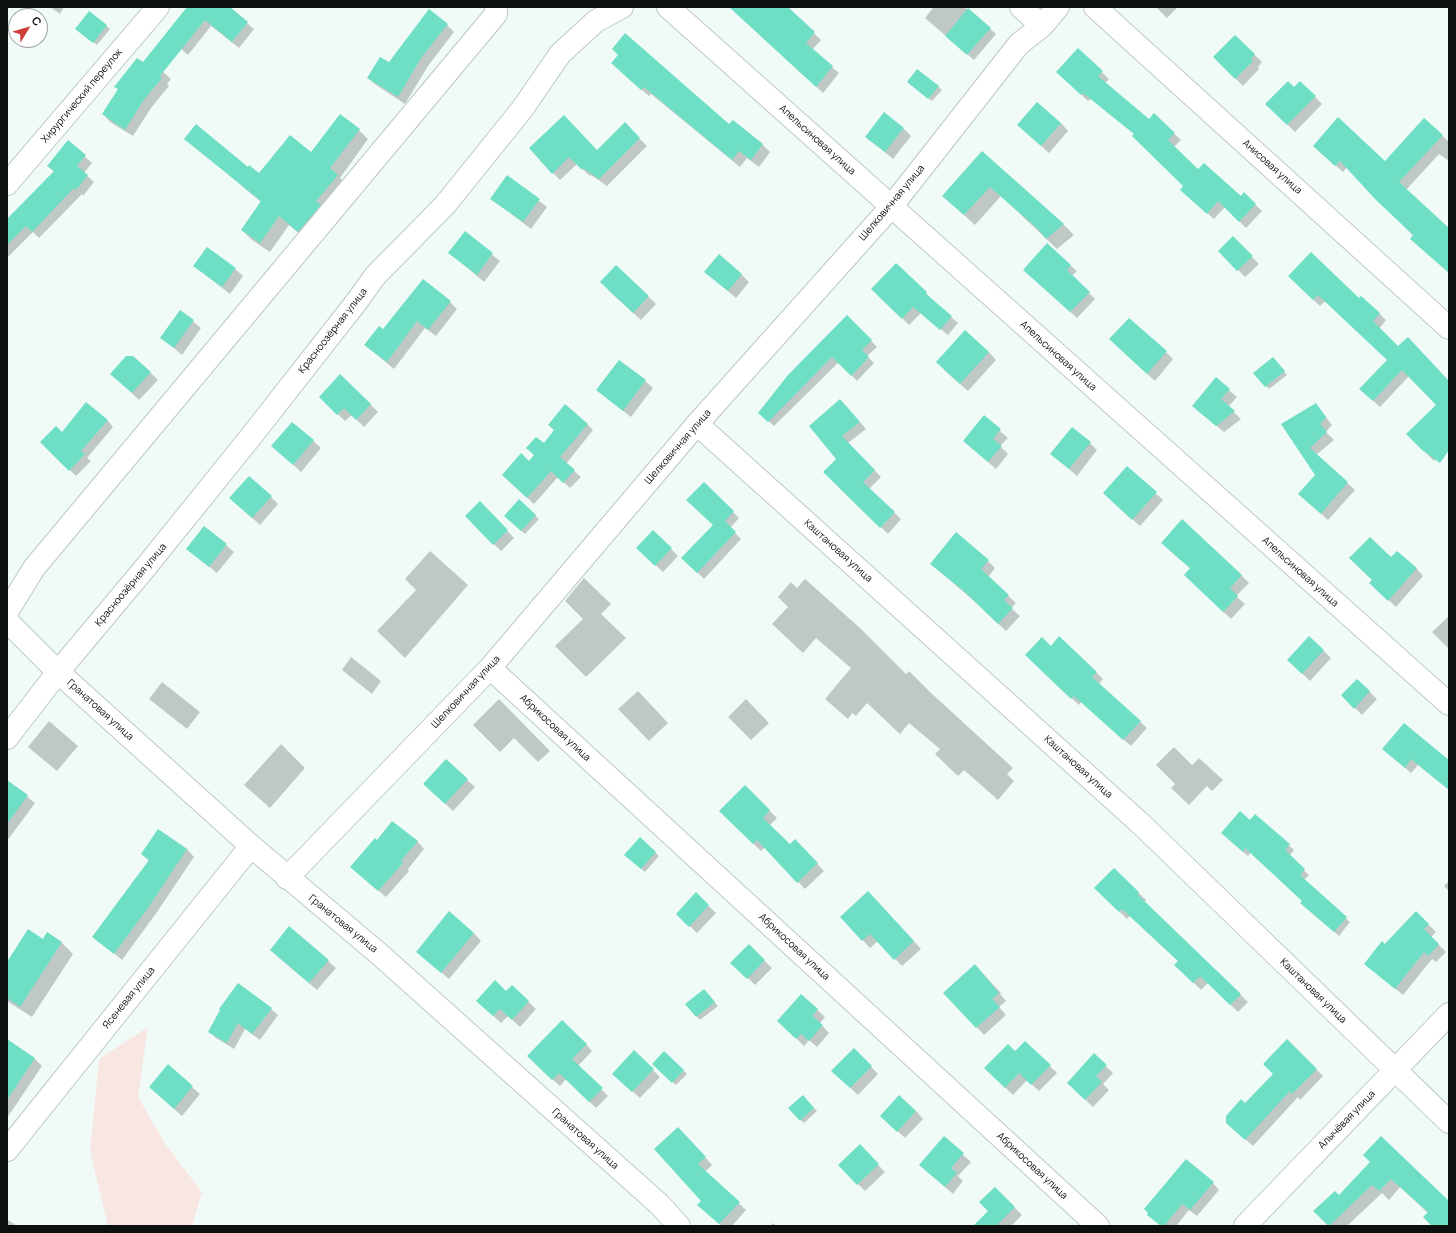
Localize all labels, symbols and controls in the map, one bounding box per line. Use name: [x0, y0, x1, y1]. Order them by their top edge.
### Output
north arrow: [8, 8, 48, 48]
text: С: [29, 13, 45, 29]
street label: Хирургический переулок: [39, 47, 125, 145]
street label: Апельсиновая улица: [776, 103, 858, 177]
street label: Анисовая улица: [1240, 137, 1304, 197]
street label: Шелковичная улица: [857, 163, 927, 243]
street label: Красноозёрная улица: [296, 286, 370, 376]
street label: Апельсиновая улица: [1017, 319, 1099, 393]
street label: Шелковичная улица: [642, 407, 714, 487]
street label: Каштановая улица: [801, 517, 875, 585]
street label: Апельсиновая улица: [1259, 535, 1341, 609]
street label: Красноозёрная улица: [93, 541, 169, 629]
street label: Шелковичная улица: [429, 653, 503, 731]
street label: Гранатовая улица: [64, 677, 136, 743]
street label: Абрикосовая улица: [517, 692, 593, 764]
street label: Каштановая улица: [1041, 733, 1115, 801]
street label: Гранатовая улица: [306, 892, 380, 956]
street label: Абрикосовая улица: [756, 911, 832, 983]
street label: Каштановая улица: [1277, 956, 1349, 1026]
street label: Ясеневая улица: [100, 965, 158, 1031]
street label: Алычёвая улица: [1316, 1088, 1378, 1152]
street label: Гранатовая улица: [549, 1106, 621, 1172]
street label: Абрикосовая улица: [994, 1130, 1070, 1202]

